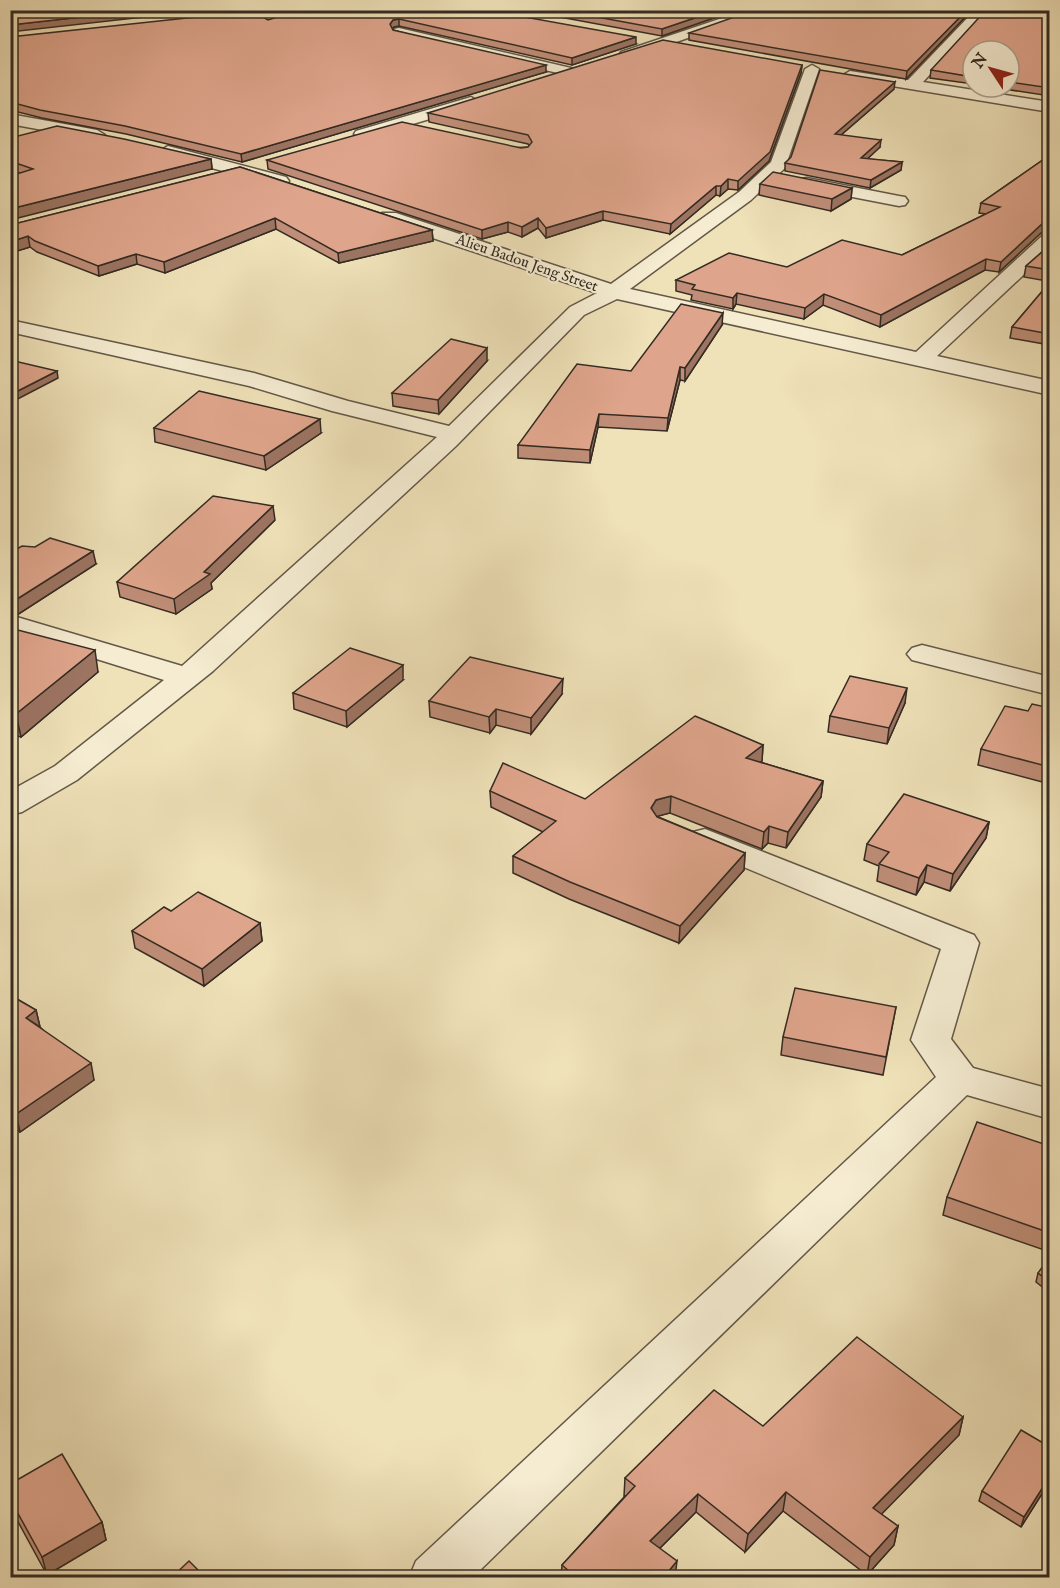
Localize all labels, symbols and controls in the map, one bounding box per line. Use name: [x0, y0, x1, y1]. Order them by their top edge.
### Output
north arrow: [961, 39, 1021, 99]
text: N: [968, 50, 993, 74]
street label: Alieu Badou Jeng Street: [453, 229, 601, 296]

